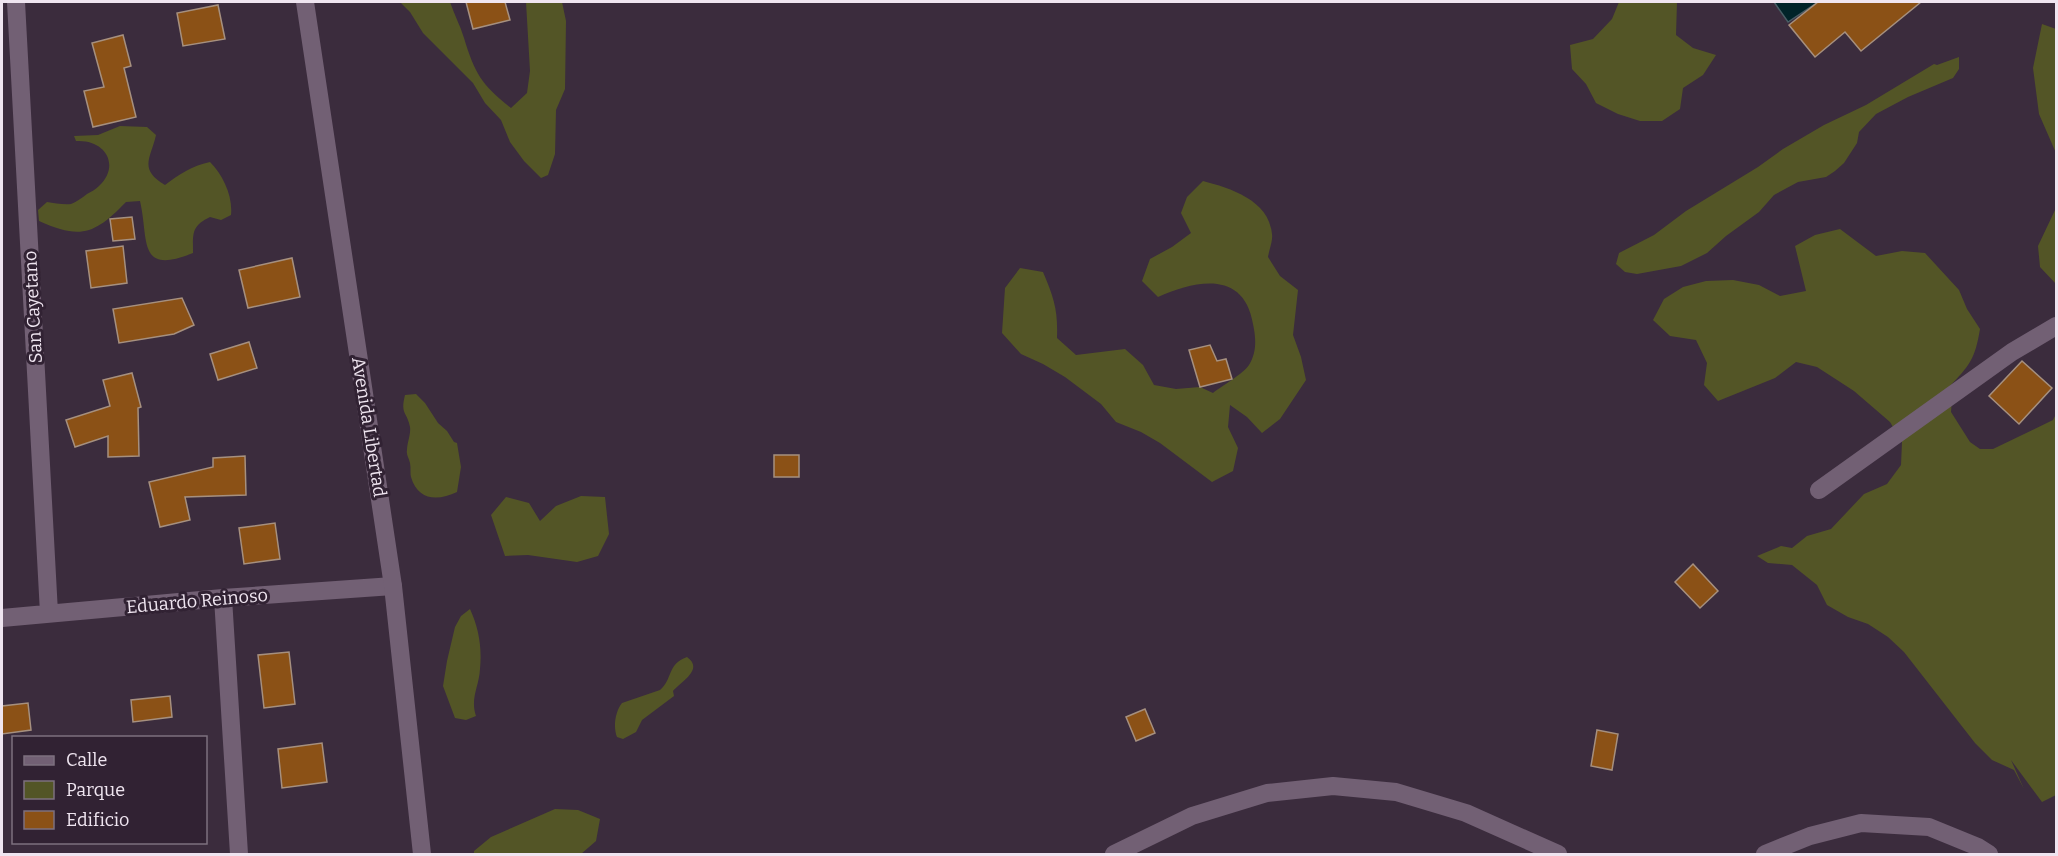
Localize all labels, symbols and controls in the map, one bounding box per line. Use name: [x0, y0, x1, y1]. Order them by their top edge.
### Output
street label: San Cayetano: [19, 250, 47, 364]
street label: Avenida Libertad: [347, 355, 391, 499]
street label: Eduardo Reinoso: [125, 584, 269, 618]
legend: [12, 736, 207, 844]
text: Calle: [66, 749, 107, 771]
text: Parque: [66, 779, 125, 801]
text: Edificio: [66, 809, 129, 831]

